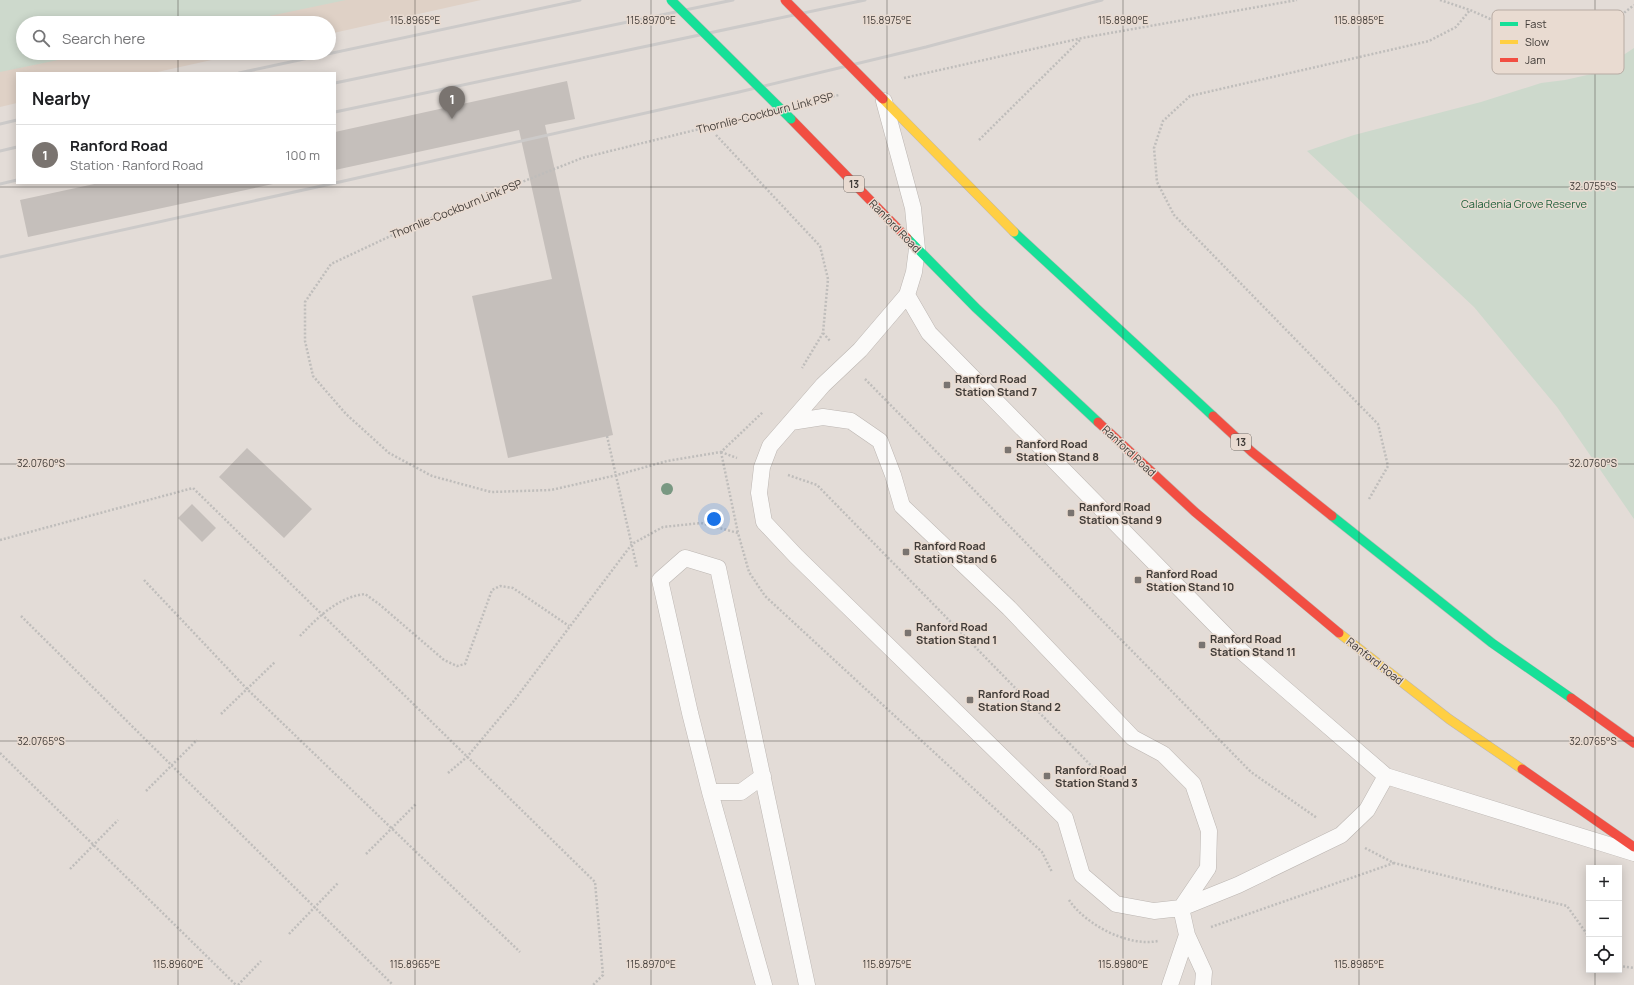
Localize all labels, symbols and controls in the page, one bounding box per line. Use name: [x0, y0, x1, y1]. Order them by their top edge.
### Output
legend: [1492, 10, 1624, 74]
text: 115.8965°E: [390, 13, 440, 27]
text: 115.8970°E: [626, 13, 676, 27]
text: 115.8975°E: [863, 13, 912, 27]
text: 115.8980°E: [1098, 13, 1148, 27]
text: 115.8985°E: [1334, 13, 1384, 27]
search box: [16, 16, 336, 60]
text: Fast: [1525, 16, 1547, 31]
icon: search: [30, 27, 52, 49]
text: Search here: [62, 28, 145, 49]
text: Slow: [1525, 34, 1550, 49]
text: Jam: [1525, 52, 1546, 67]
pin: 1: [439, 86, 465, 119]
text: Nearby: [32, 87, 90, 110]
street label: Thornlie-Cockburn Link PSP: [695, 88, 835, 137]
text: Ranford Road: [70, 135, 168, 156]
text: 1: [42, 146, 48, 164]
text: 100 m: [285, 146, 320, 164]
text: Station · Ranford Road: [70, 156, 203, 174]
street label: Thornlie-Cockburn Link PSP: [388, 175, 524, 242]
road number: 13: [844, 176, 864, 192]
text: 32.0755°S: [1569, 179, 1617, 193]
street label: Ranford Road: [866, 196, 925, 255]
park label: Caladenia Grove Reserve: [1461, 196, 1588, 211]
place label: Ranford Road Station Stand 7: [955, 371, 1037, 399]
marker: Ranford Road Station Stand 7: [942, 380, 952, 390]
street label: Ranford Road: [1099, 422, 1159, 479]
road number: 13: [1231, 434, 1251, 450]
place label: Ranford Road Station Stand 8: [1016, 436, 1099, 464]
marker: Ranford Road Station Stand 8: [1003, 445, 1013, 455]
text: 32.0760°S: [17, 456, 65, 470]
text: 32.0760°S: [1569, 456, 1617, 470]
place label: Ranford Road Station Stand 9: [1079, 499, 1162, 527]
marker: Ranford Road Station Stand 9: [1066, 508, 1076, 518]
your location: [704, 509, 724, 529]
place label: Ranford Road Station Stand 6: [914, 538, 997, 566]
marker: Ranford Road Station Stand 6: [901, 547, 911, 557]
place label: Ranford Road Station Stand 10: [1146, 566, 1234, 594]
marker: Ranford Road Station Stand 10: [1133, 575, 1143, 585]
place label: Ranford Road Station Stand 1: [916, 619, 997, 647]
marker: Ranford Road Station Stand 1: [903, 628, 913, 638]
place label: Ranford Road Station Stand 11: [1210, 631, 1296, 659]
street label: Ranford Road: [1344, 634, 1407, 688]
marker: Ranford Road Station Stand 11: [1197, 640, 1207, 650]
place label: Ranford Road Station Stand 2: [978, 686, 1061, 714]
marker: Ranford Road Station Stand 2: [965, 695, 975, 705]
text: 32.0765°S: [17, 734, 65, 748]
text: 32.0765°S: [1569, 734, 1617, 748]
place label: Ranford Road Station Stand 3: [1055, 762, 1138, 790]
marker: Ranford Road Station Stand 3: [1042, 771, 1052, 781]
map controls: [1586, 865, 1622, 973]
button: +: [1586, 865, 1622, 901]
button: −: [1586, 901, 1622, 937]
button: locate: [1586, 937, 1622, 973]
text: 115.8960°E: [153, 957, 204, 971]
text: 115.8965°E: [390, 957, 440, 971]
text: 115.8970°E: [626, 957, 676, 971]
text: 115.8975°E: [863, 957, 912, 971]
text: 115.8980°E: [1098, 957, 1148, 971]
text: 115.8985°E: [1334, 957, 1384, 971]

